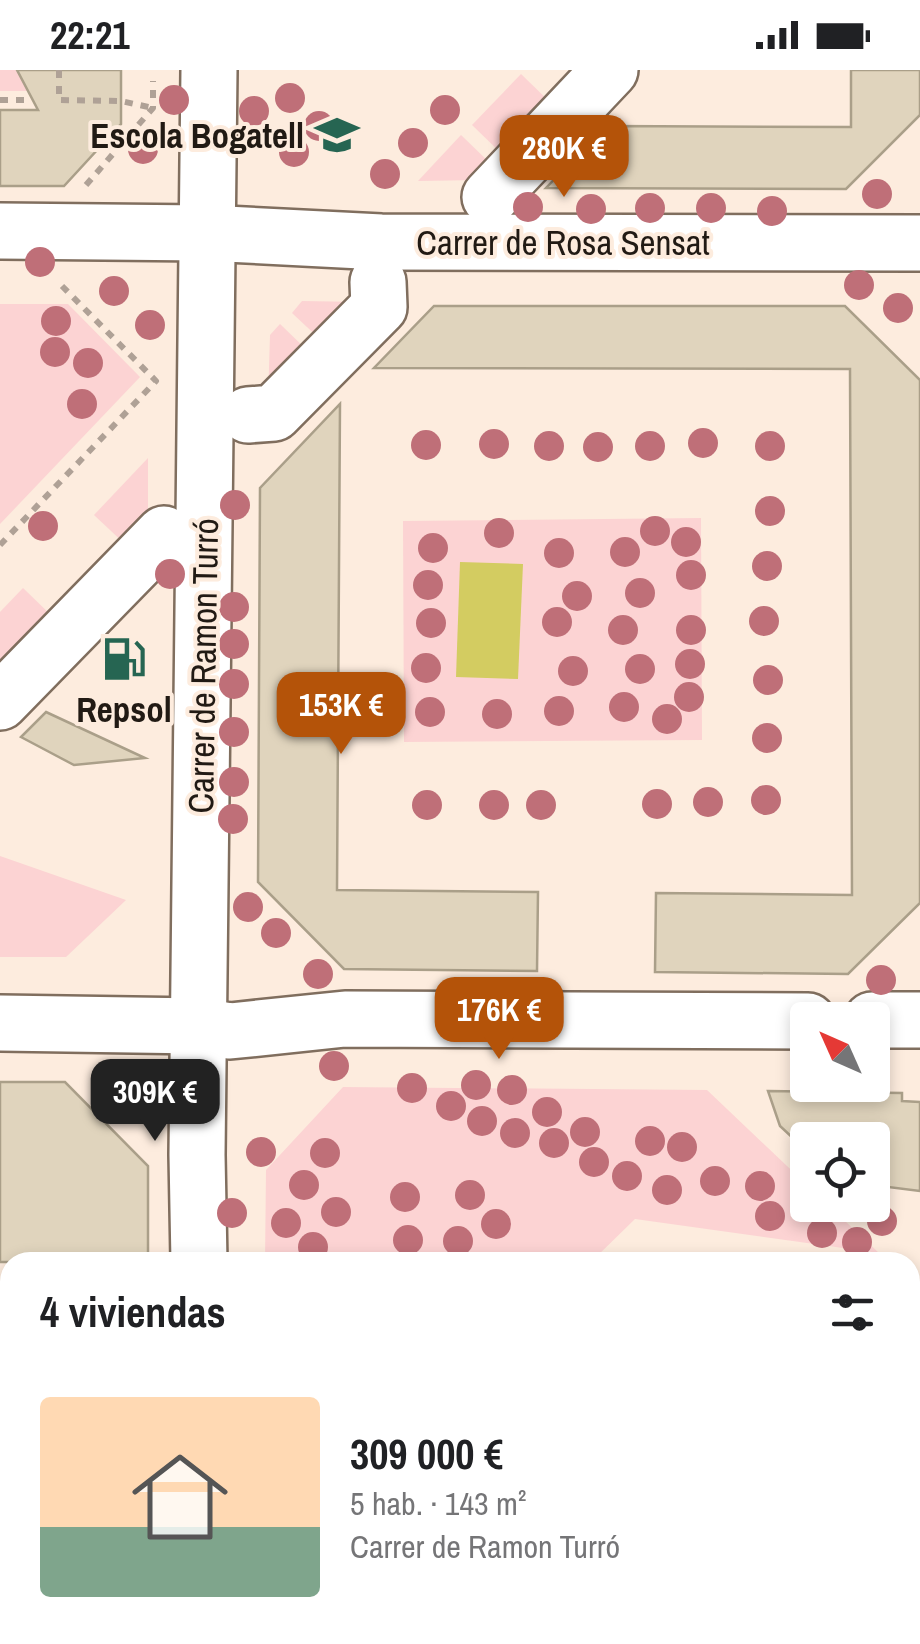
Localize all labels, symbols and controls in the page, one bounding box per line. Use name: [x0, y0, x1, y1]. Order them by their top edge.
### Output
text: 22:21: [50, 10, 130, 61]
school or university icon: Escola Bogatell: [313, 111, 361, 159]
place label: Escola Bogatell: [90, 112, 304, 159]
pin: 280K €: [483, 115, 645, 200]
text: 280K €: [522, 126, 606, 169]
street label: Carrer de Rosa Sensat: [416, 219, 710, 266]
street label: Carrer de Ramon Turró: [177, 518, 229, 814]
fuel station icon: Repsol: [100, 635, 148, 683]
pin: 153K €: [260, 672, 422, 757]
text: 153K €: [299, 683, 383, 726]
place label: Repsol: [76, 686, 172, 733]
pin: 176K €: [418, 977, 580, 1062]
text: 176K €: [457, 988, 541, 1031]
north arrow: [790, 1002, 890, 1102]
map controls: [790, 1002, 890, 1222]
pin: 309K €: [74, 1059, 236, 1144]
text: 309K €: [113, 1070, 197, 1113]
button: locate: [790, 1122, 890, 1222]
text: 4 viviendas: [40, 1284, 226, 1340]
icon: filters: [825, 1285, 880, 1340]
text: 309 000 €: [350, 1426, 503, 1482]
icon: home: [120, 1437, 240, 1557]
text: 5 hab. · 143 m²: [350, 1482, 527, 1525]
text: Carrer de Ramon Turró: [350, 1525, 620, 1568]

